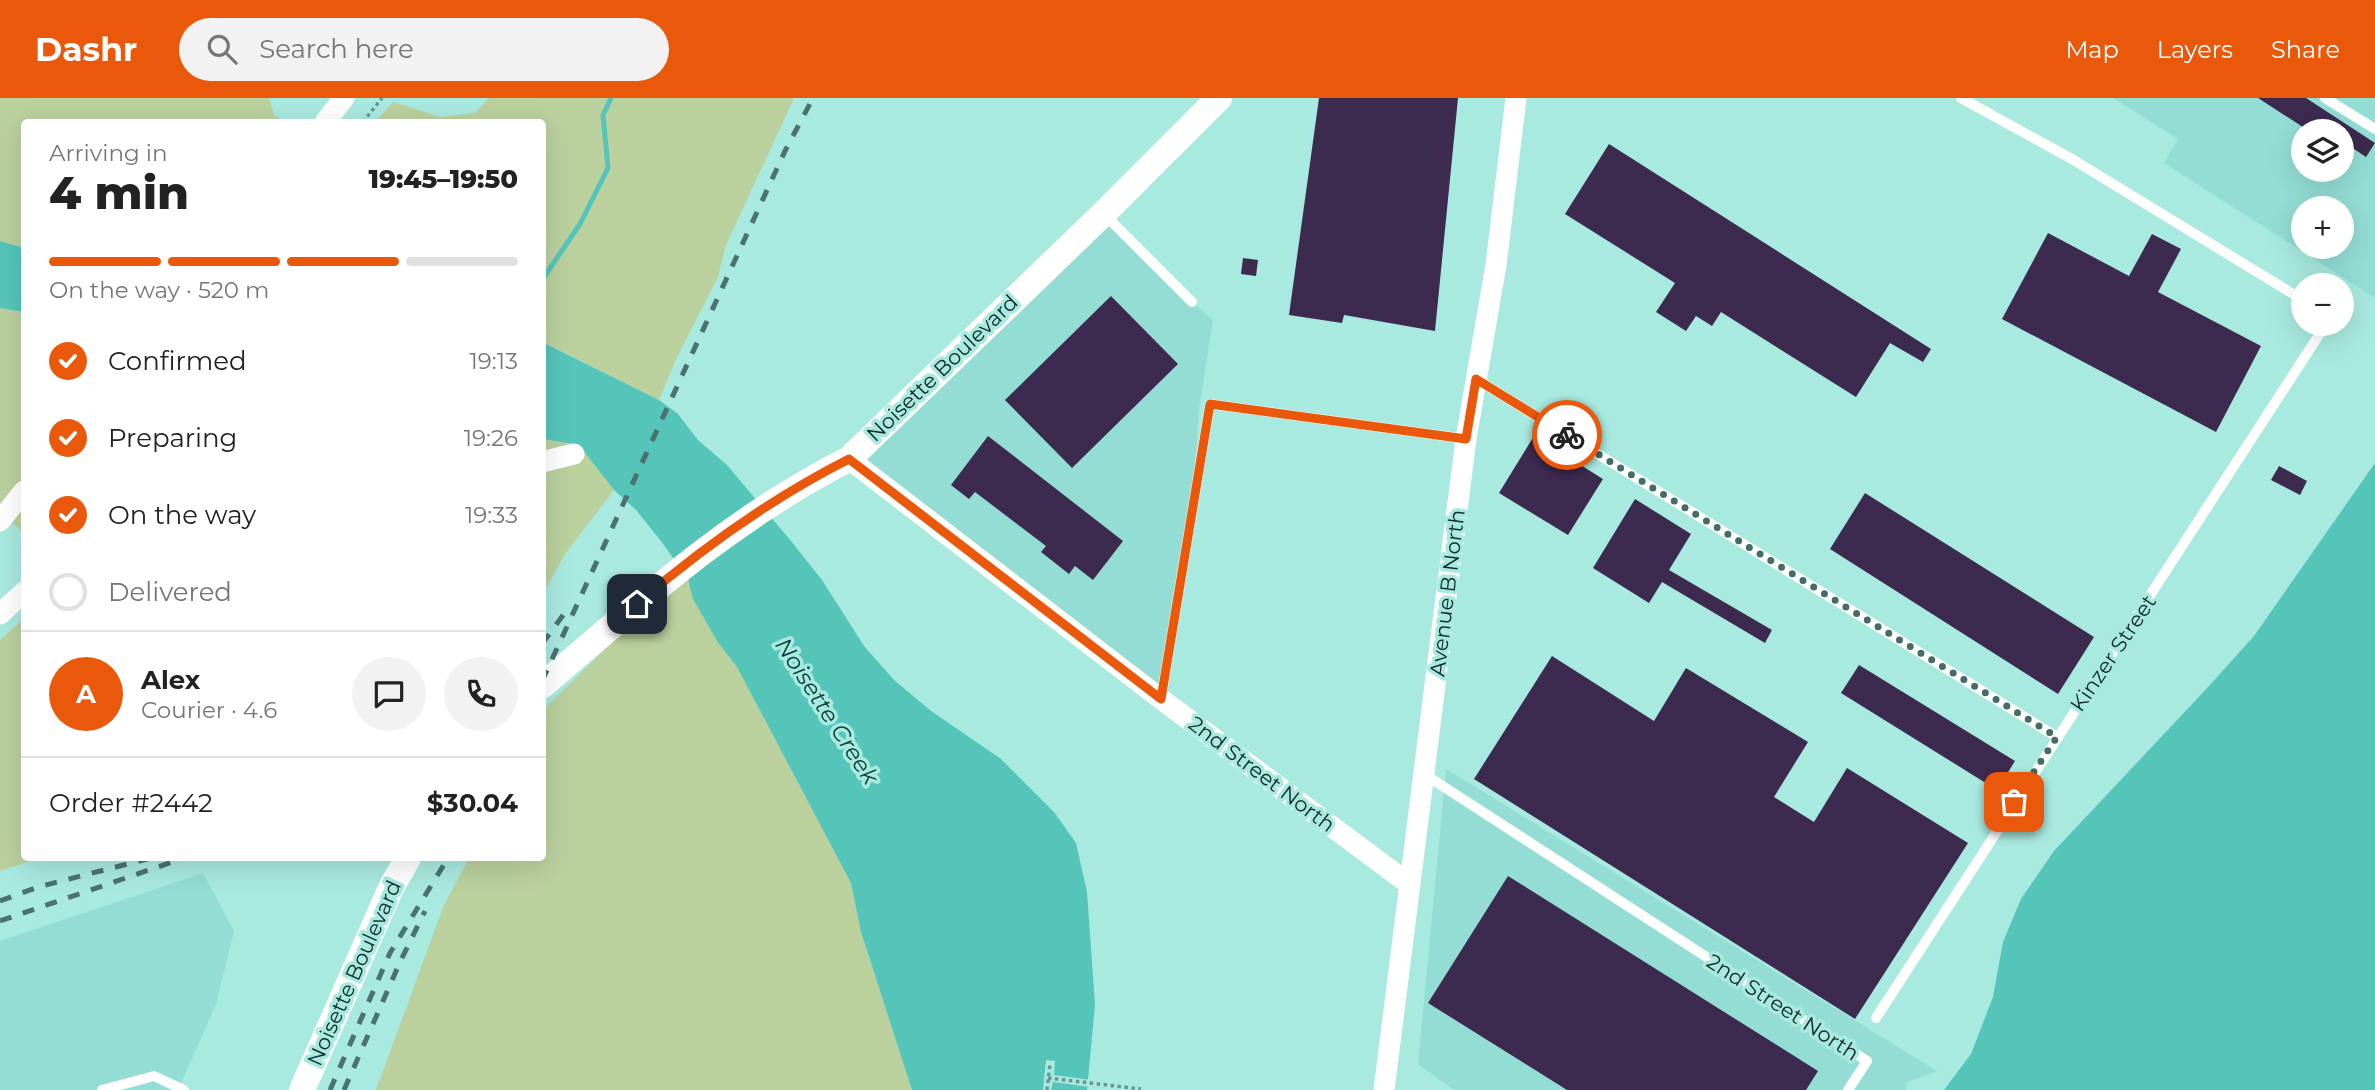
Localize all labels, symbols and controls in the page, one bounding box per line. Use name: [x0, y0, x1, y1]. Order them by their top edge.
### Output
search box: [179, 18, 669, 81]
text: Dashr: [35, 29, 137, 69]
icon: search: [203, 30, 241, 68]
text: Search here: [259, 33, 414, 65]
text: Map: [2065, 35, 2119, 64]
text: Layers: [2157, 35, 2233, 64]
text: Share: [2271, 35, 2340, 64]
map controls: [2291, 119, 2354, 336]
button: layers: [2291, 119, 2354, 182]
text: Arriving in: [49, 139, 168, 167]
text: 19:45–19:50: [369, 163, 518, 195]
text: 4 min: [49, 164, 189, 221]
button: +: [2291, 196, 2354, 259]
button: −: [2291, 273, 2354, 336]
text: On the way · 520 m: [49, 276, 269, 304]
street label: Noisette Boulevard: [861, 289, 1023, 447]
icon: check: [49, 342, 87, 380]
text: Confirmed: [108, 345, 247, 377]
text: 19:13: [470, 347, 518, 375]
courier: [1532, 400, 1602, 470]
icon: bike: [1548, 416, 1586, 454]
icon: check: [49, 419, 87, 457]
text: Preparing: [108, 422, 237, 454]
text: 19:26: [464, 424, 518, 452]
icon: check: [49, 496, 87, 534]
text: On the way: [108, 499, 256, 531]
text: 19:33: [465, 501, 518, 529]
street label: Avenue B North: [1424, 508, 1470, 678]
pin: [607, 574, 667, 634]
text: Delivered: [108, 576, 232, 608]
icon: home: [618, 585, 656, 623]
street label: Kinzer Street: [2065, 590, 2161, 716]
water label: Noisette Creek: [769, 632, 886, 791]
button: chat: [352, 657, 426, 731]
button: phone: [444, 657, 518, 731]
text: Alex: [141, 664, 200, 696]
text: A: [76, 678, 96, 710]
text: Courier · 4.6: [141, 696, 277, 724]
street label: 2nd Street North: [1184, 711, 1340, 837]
pin: [1984, 772, 2044, 832]
icon: bag: [1995, 783, 2033, 821]
text: Order #2442: [49, 787, 213, 819]
text: $30.04: [427, 787, 518, 819]
street label: Noisette Boulevard: [302, 876, 406, 1070]
street label: 2nd Street North: [1702, 948, 1864, 1066]

